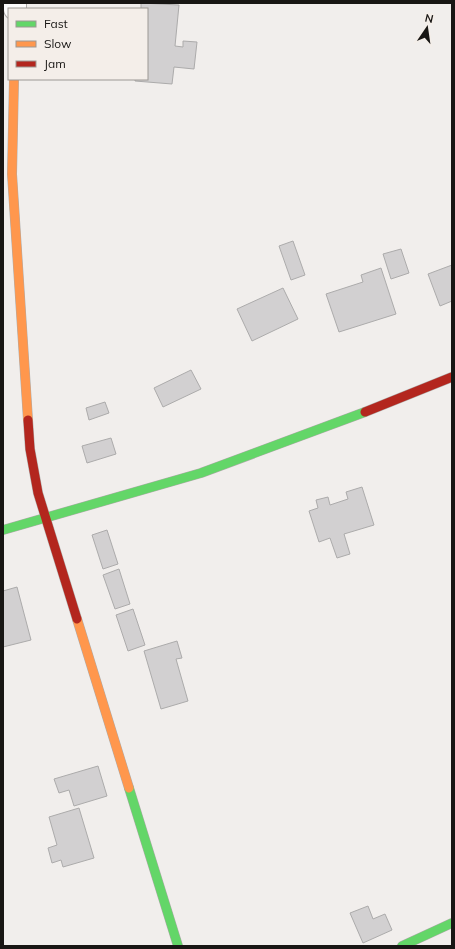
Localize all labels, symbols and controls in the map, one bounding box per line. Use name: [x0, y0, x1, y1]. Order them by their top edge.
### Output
legend: [8, 8, 148, 80]
north arrow: [407, 8, 447, 48]
text: N: [424, 11, 435, 26]
text: Fast: [44, 16, 68, 31]
text: Slow: [44, 36, 72, 51]
text: Jam: [44, 56, 66, 71]

